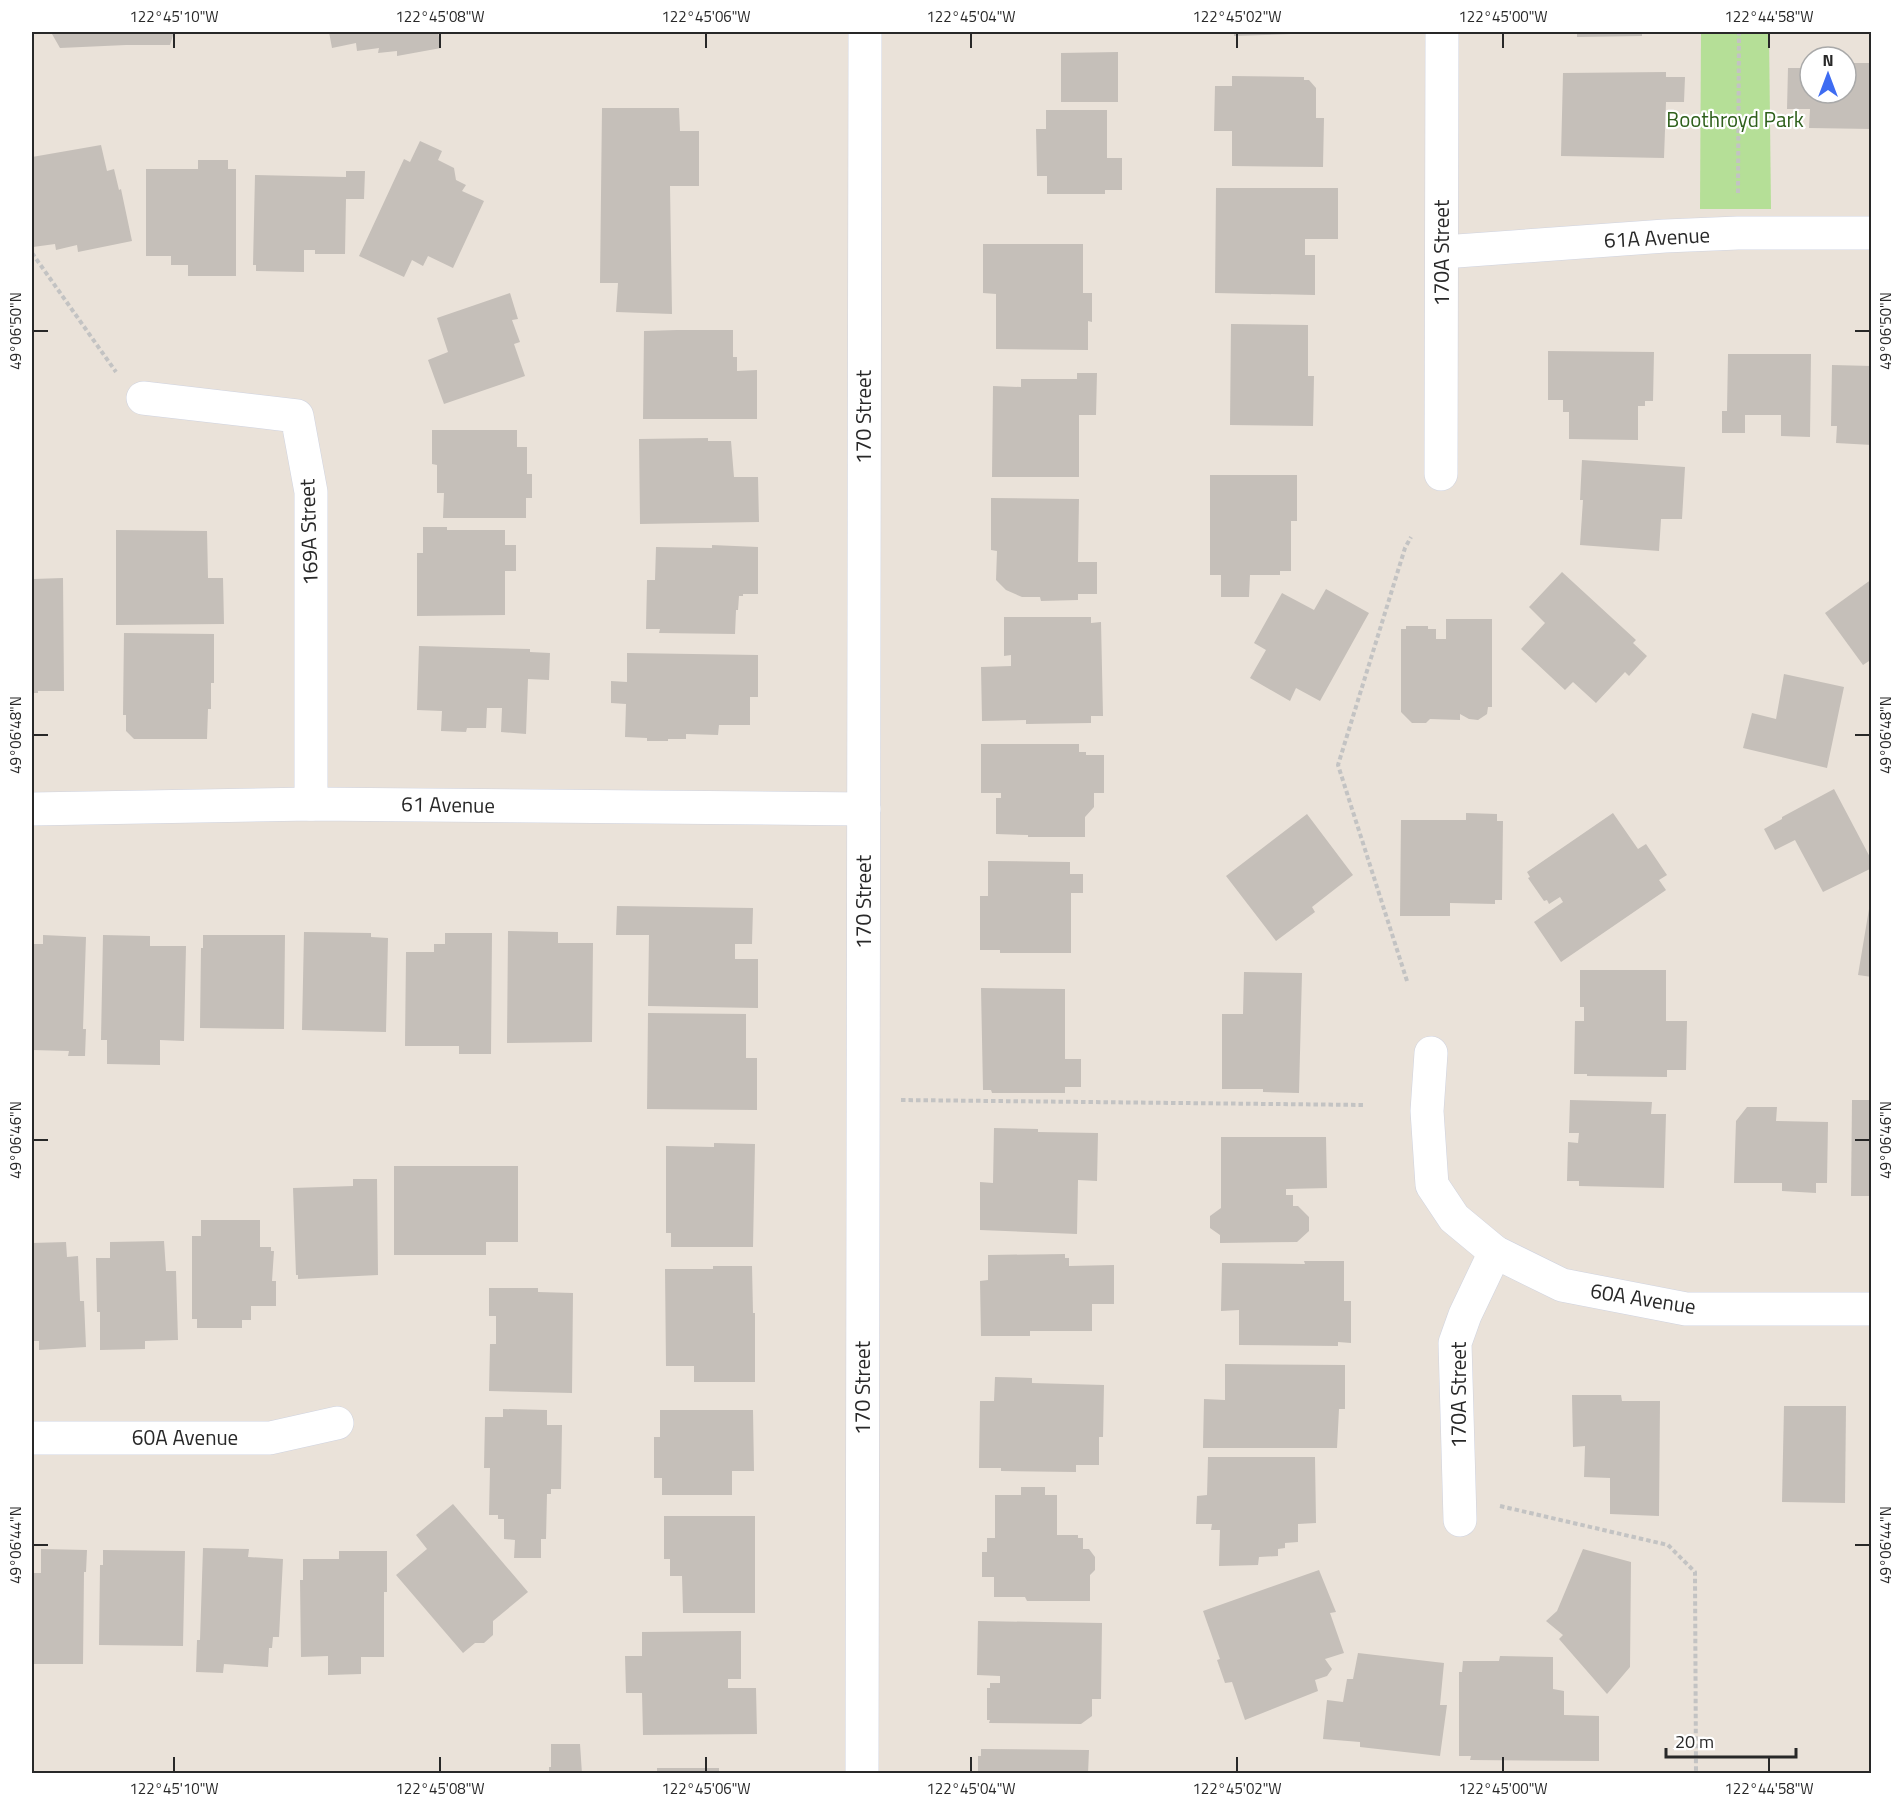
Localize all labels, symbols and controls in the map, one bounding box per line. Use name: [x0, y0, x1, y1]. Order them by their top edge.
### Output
text: 122°45'10"W: [129, 5, 219, 28]
text: 122°45'08"W: [395, 5, 485, 28]
text: 122°45'06"W: [661, 5, 751, 28]
text: 122°45'04"W: [926, 5, 1016, 28]
text: 122°45'02"W: [1192, 5, 1282, 28]
text: 122°45'00"W: [1458, 5, 1548, 28]
text: 122°44'58"W: [1724, 5, 1814, 28]
north arrow: [1798, 45, 1858, 105]
text: N: [1822, 48, 1834, 72]
park label: Boothroyd Park: [1666, 103, 1804, 135]
street label: 170A Street: [1425, 199, 1457, 306]
street label: 61A Avenue: [1603, 218, 1711, 256]
text: 49°06'50"N: [4, 292, 27, 370]
text: 49°06'50"N: [1874, 292, 1897, 370]
street label: 170 Street: [847, 369, 879, 464]
street label: 169A Street: [290, 478, 326, 586]
text: 49°06'48"N: [4, 696, 27, 774]
text: 49°06'48"N: [1874, 696, 1897, 774]
street label: 61 Avenue: [401, 787, 495, 821]
street label: 170 Street: [847, 854, 879, 949]
text: 49°06'46"N: [4, 1101, 27, 1179]
text: 49°06'46"N: [1874, 1101, 1897, 1179]
street label: 60A Avenue: [1588, 1274, 1698, 1322]
street label: 170 Street: [846, 1340, 878, 1435]
street label: 170A Street: [1442, 1341, 1474, 1448]
street label: 60A Avenue: [132, 1421, 238, 1453]
text: 49°06'44"N: [4, 1506, 27, 1584]
text: 49°06'44"N: [1874, 1506, 1897, 1584]
scale bar: [1666, 1721, 1796, 1759]
text: 20 m: [1675, 1728, 1714, 1755]
text: 122°45'10"W: [129, 1777, 219, 1800]
text: 122°45'08"W: [395, 1777, 485, 1800]
text: 122°45'06"W: [661, 1777, 751, 1800]
text: 122°45'04"W: [926, 1777, 1016, 1800]
text: 122°45'02"W: [1192, 1777, 1282, 1800]
text: 122°45'00"W: [1458, 1777, 1548, 1800]
text: 122°44'58"W: [1724, 1777, 1814, 1800]

